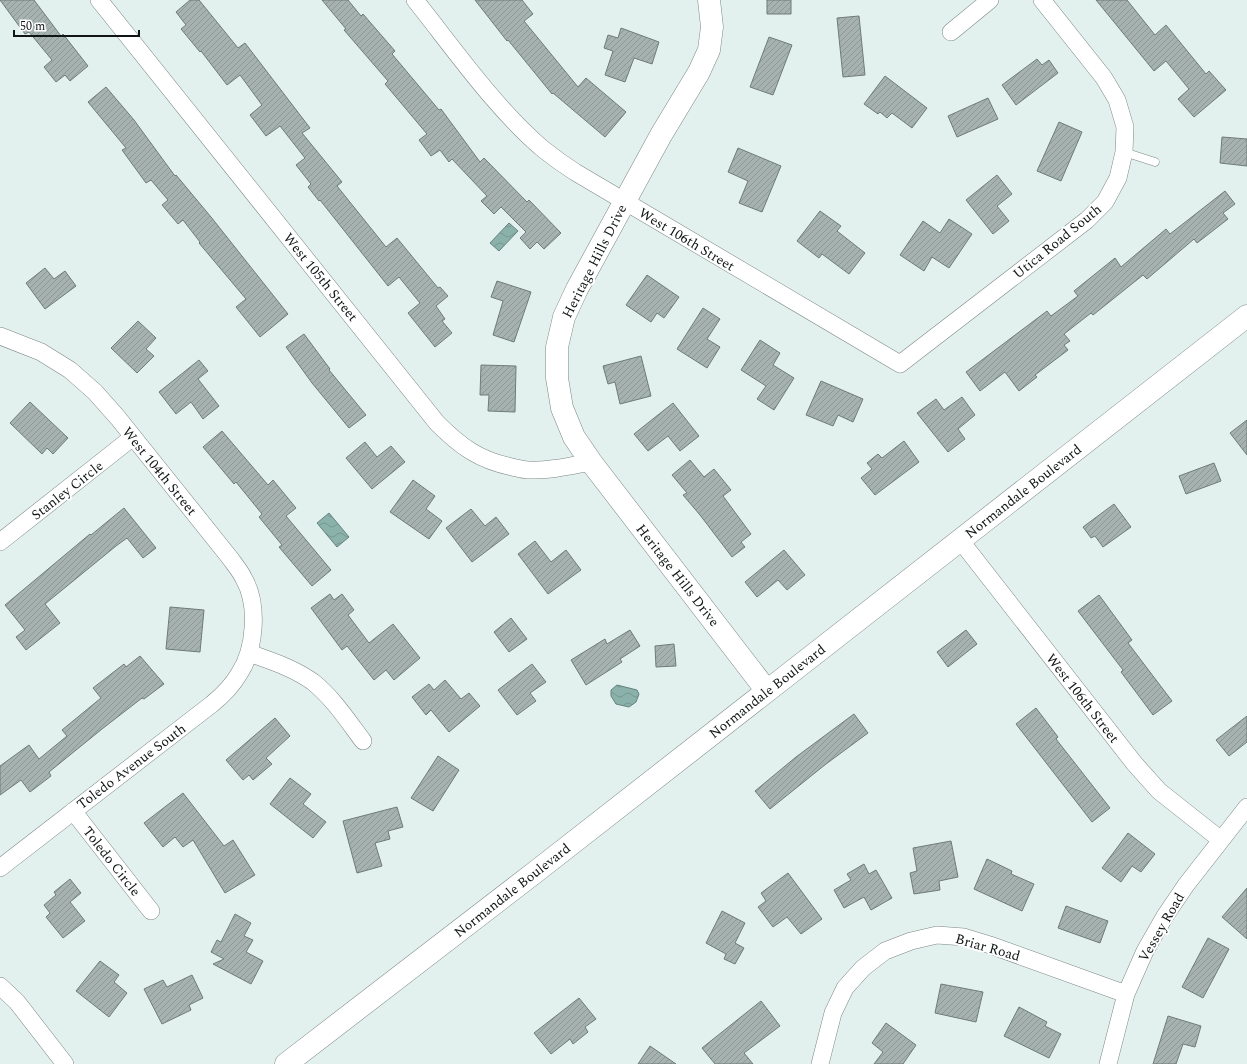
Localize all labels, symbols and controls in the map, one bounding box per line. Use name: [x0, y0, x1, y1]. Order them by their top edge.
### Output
scale bar: [14, 12, 139, 38]
text: 50 m: [20, 17, 45, 36]
street label: Utica Road South: [1008, 199, 1106, 284]
street label: Heritage Hills Drive: [557, 200, 632, 322]
street label: West 106th Street: [635, 202, 739, 277]
street label: West 105th Street: [278, 228, 363, 326]
street label: West 104th Street: [117, 422, 202, 520]
street label: Normandale Boulevard: [961, 439, 1086, 544]
street label: Stanley Circle: [27, 455, 108, 525]
street label: Heritage Hills Drive: [631, 519, 725, 631]
street label: Normandale Boulevard: [705, 639, 830, 744]
street label: West 106th Street: [1041, 649, 1124, 748]
street label: Toledo Avenue South: [72, 718, 190, 815]
street label: Toledo Circle: [78, 822, 146, 901]
street label: Normandale Boulevard: [450, 838, 575, 943]
street label: Vessey Road: [1133, 889, 1190, 966]
street label: Briar Road: [953, 928, 1023, 967]

